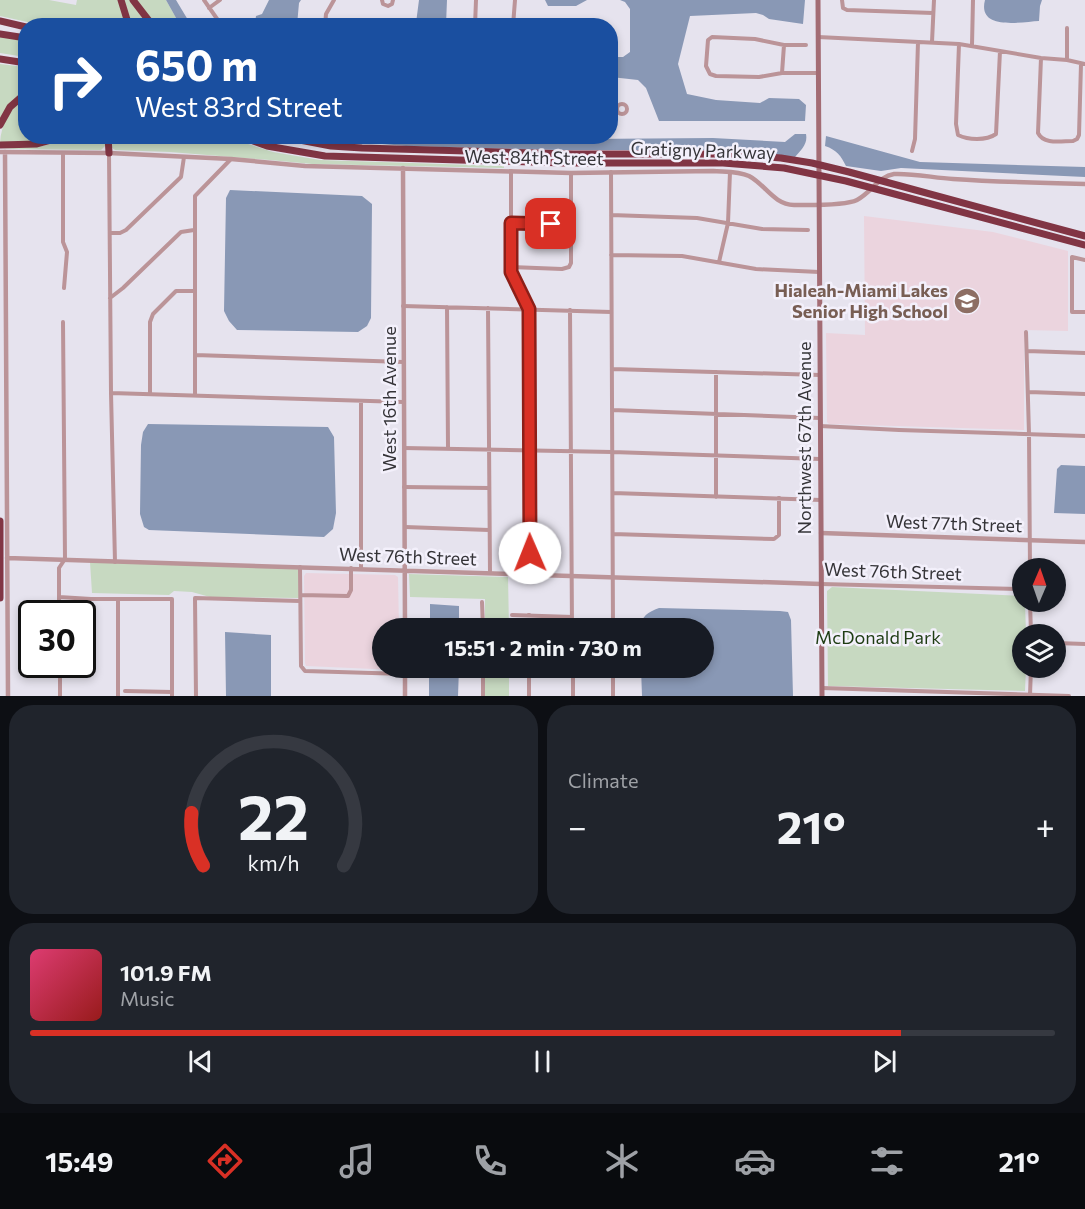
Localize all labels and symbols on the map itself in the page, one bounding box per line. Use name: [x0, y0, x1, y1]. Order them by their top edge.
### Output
street label: Gratigny Parkway: [630, 136, 776, 164]
street label: West 84th Street: [464, 145, 604, 169]
pin: [525, 198, 576, 249]
place label: Hialeah-Miami Lakes Senior High School: [775, 279, 948, 322]
school or university icon: Hialeah-Miami Lakes Senior High School: [952, 286, 982, 316]
street label: West 16th Avenue: [378, 326, 400, 472]
street label: Northwest 67th Avenue: [793, 341, 815, 535]
street label: West 77th Street: [885, 510, 1023, 536]
position arrow: [498, 521, 562, 585]
street label: West 76th Street: [339, 543, 477, 569]
street label: West 76th Street: [824, 558, 962, 584]
north arrow: [1012, 558, 1066, 612]
speed limit sign: 30: [18, 600, 96, 678]
park label: McDonald Park: [815, 626, 941, 648]

